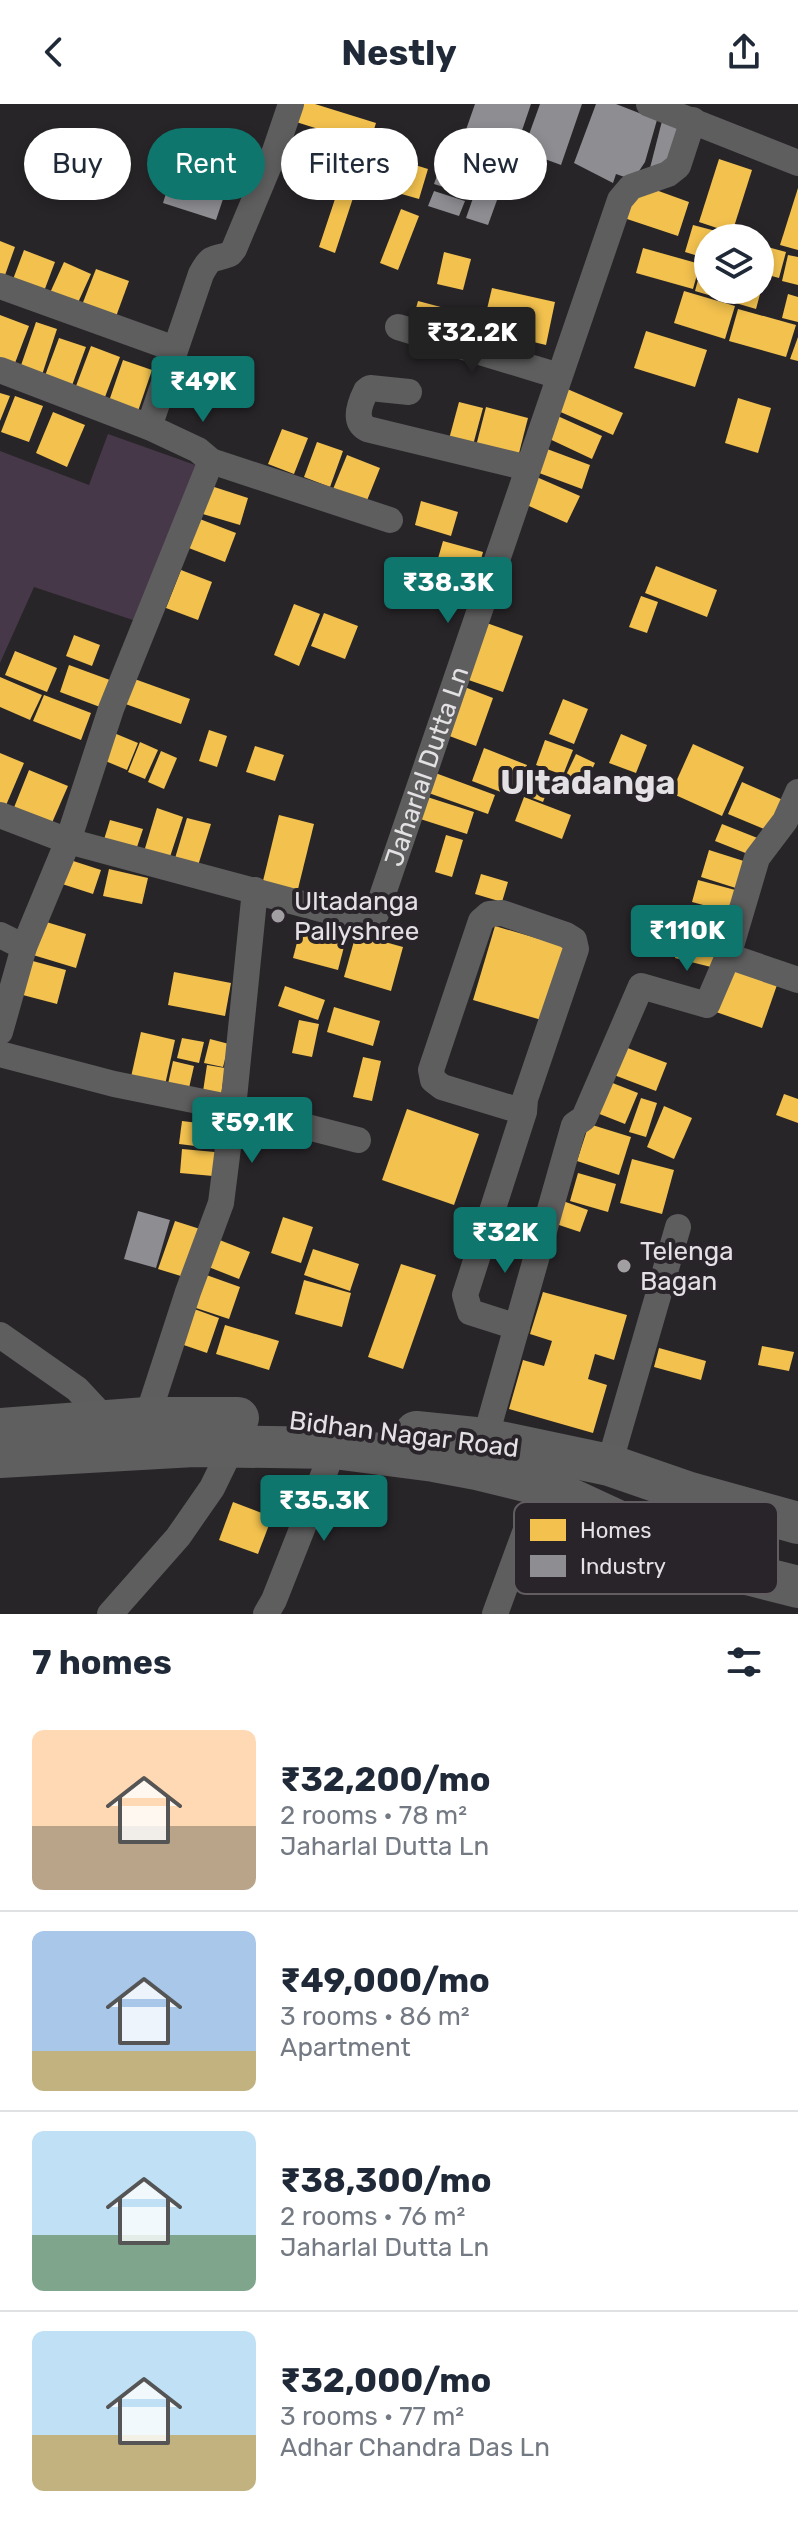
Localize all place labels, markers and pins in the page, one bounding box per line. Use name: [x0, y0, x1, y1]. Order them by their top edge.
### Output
pin: ₹32.2K: [407, 307, 537, 375]
pin: ₹49K: [156, 356, 250, 424]
pin: ₹38.3K: [383, 557, 513, 625]
place label: Ultadanga Pallyshree: [294, 886, 419, 947]
pin: ₹110K: [631, 905, 743, 973]
marker: Ultadanga Pallyshree: [269, 907, 287, 925]
pin: ₹59.1K: [187, 1097, 317, 1165]
pin: ₹32K: [458, 1207, 552, 1275]
place label: Telenga Bagan: [640, 1236, 734, 1297]
marker: Telenga Bagan: [615, 1257, 633, 1275]
pin: ₹35.3K: [259, 1475, 389, 1543]

